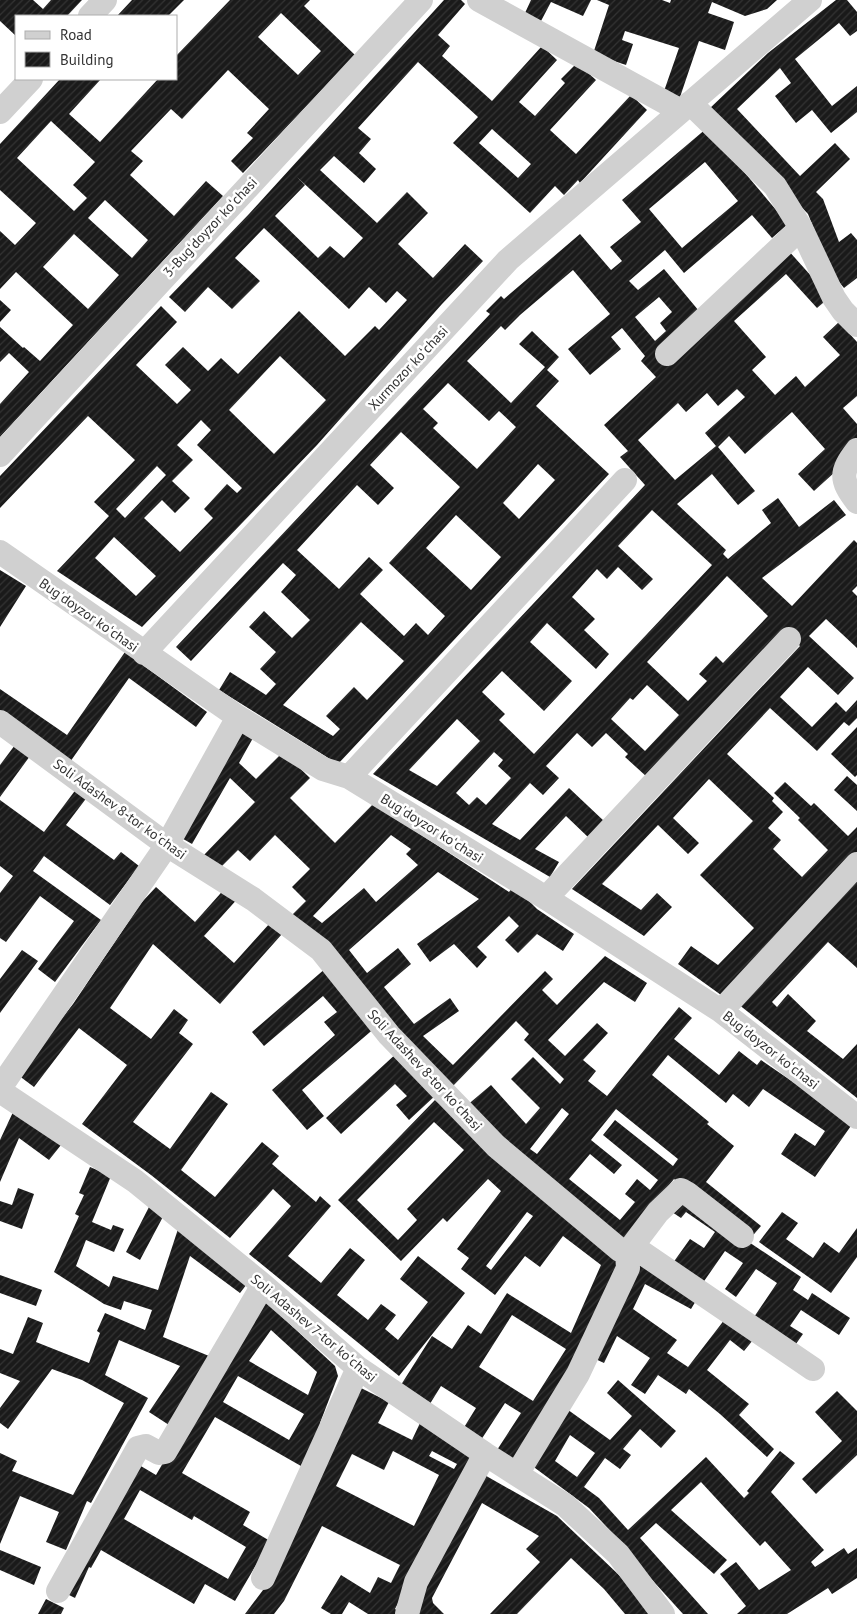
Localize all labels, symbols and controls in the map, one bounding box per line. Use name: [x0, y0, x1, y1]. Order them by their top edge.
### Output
legend: [15, 15, 178, 80]
text: Road: [60, 25, 92, 44]
text: Building: [60, 50, 114, 69]
street label: 3-Bugʻdoyzor koʻchasi: [159, 173, 261, 281]
street label: Xurmozor koʻchasi: [364, 322, 452, 414]
street label: Bug'doyzor koʻchasi: [36, 574, 142, 656]
street label: Soli Adashev 8-tor koʻchasi: [50, 755, 190, 863]
street label: Bug'doyzor koʻchasi: [377, 789, 487, 867]
street label: Soli Adashev 8-tor koʻchasi: [364, 1005, 486, 1135]
street label: Bug'doyzor koʻchasi: [719, 1007, 823, 1093]
street label: Soli Adashev 7-tor koʻchasi: [247, 1270, 381, 1386]

